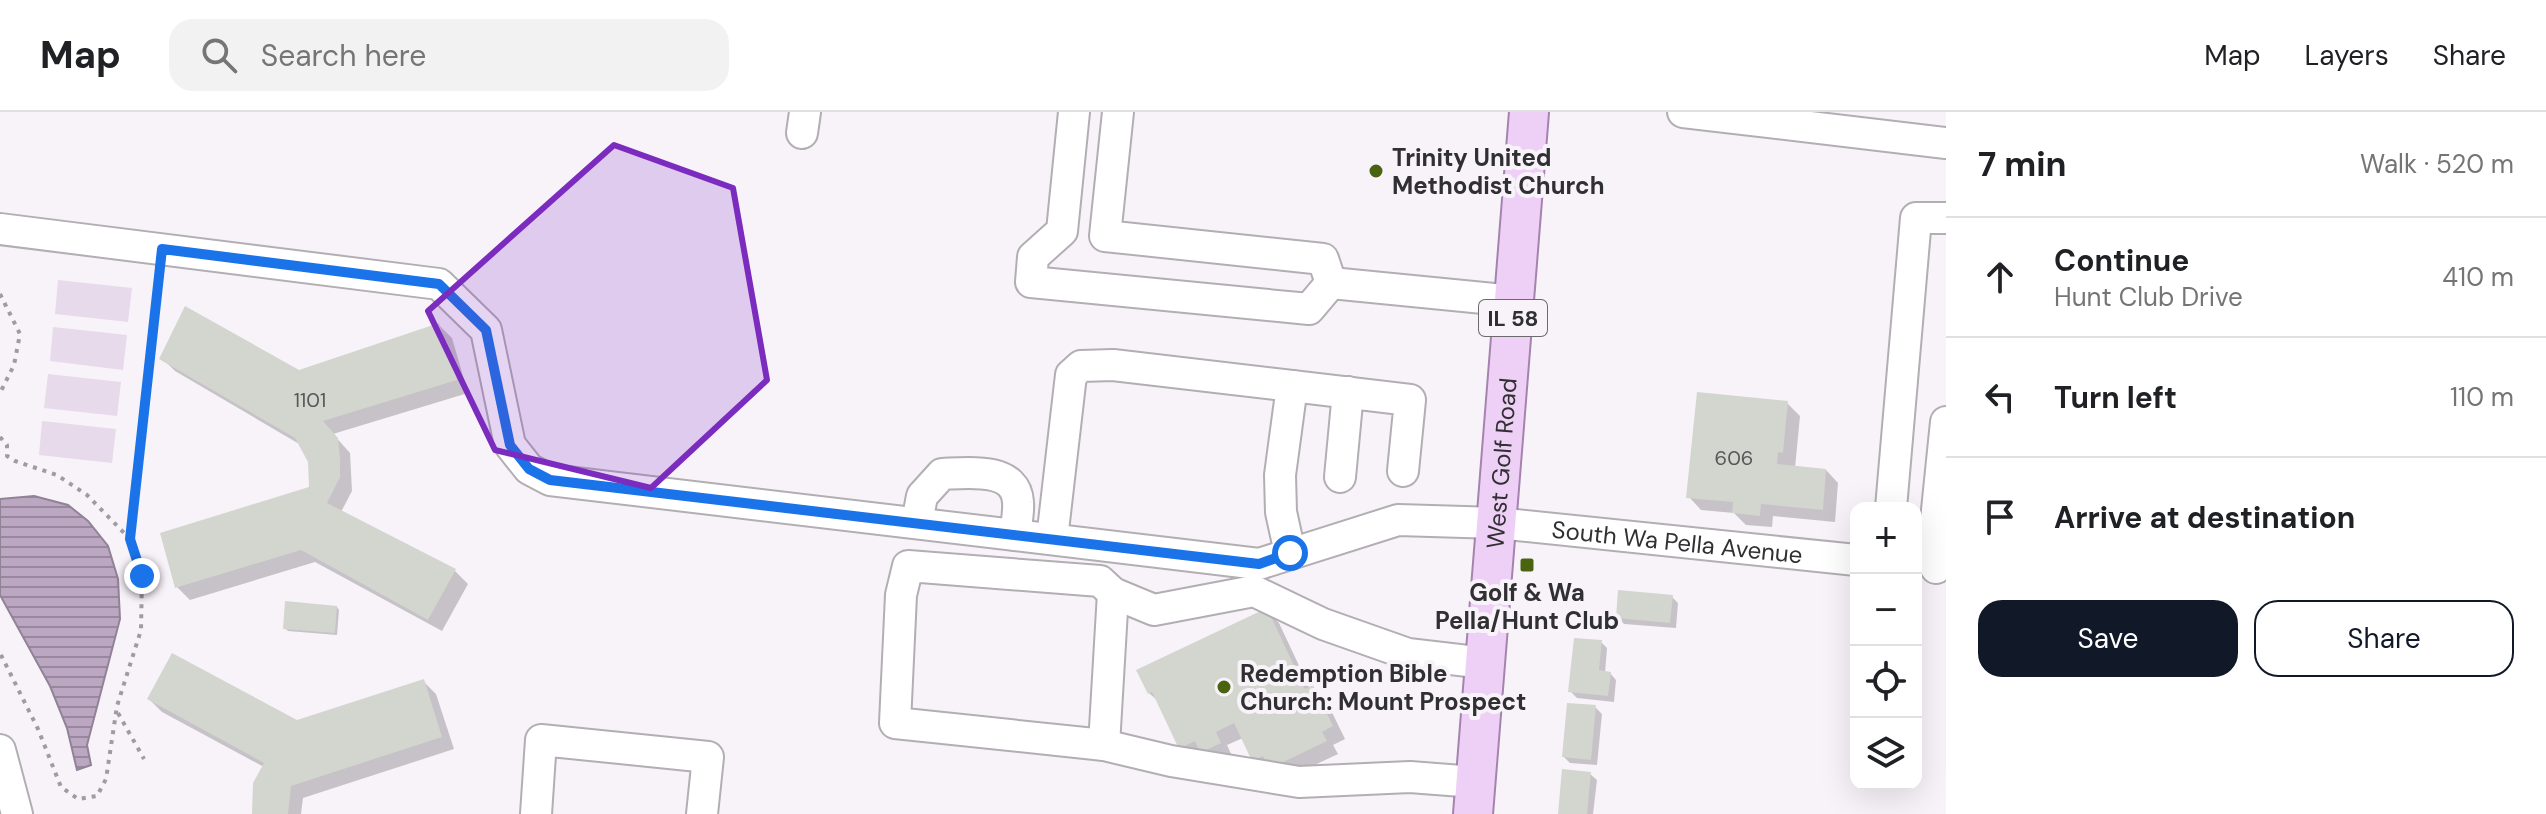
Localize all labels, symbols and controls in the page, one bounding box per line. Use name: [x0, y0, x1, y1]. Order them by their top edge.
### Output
search box: [169, 19, 729, 91]
text: Map: [40, 30, 121, 80]
icon: search: [197, 33, 241, 77]
text: Search here: [261, 36, 426, 75]
text: Map: [2204, 37, 2261, 74]
text: Layers: [2305, 37, 2389, 74]
text: Share: [2433, 37, 2506, 74]
place label: Trinity United Methodist Church: [1392, 142, 1605, 201]
text: 7 min: [1978, 142, 2067, 187]
text: Walk · 520 m: [2360, 147, 2514, 181]
marker: Trinity United Methodist Church: [1367, 162, 1385, 180]
text: Continue: [2054, 241, 2189, 280]
icon: ahead: [1978, 255, 2022, 299]
text: 410 m: [2442, 260, 2514, 294]
text: Hunt Club Drive: [2054, 280, 2243, 314]
road number: IL 58: [1479, 300, 1547, 336]
icon: left: [1978, 375, 2022, 419]
street label: West Golf Road: [1479, 377, 1523, 550]
text: Turn left: [2054, 378, 2177, 417]
text: 110 m: [2450, 380, 2514, 414]
house number: 1101: [294, 387, 326, 413]
house number: 606: [1715, 445, 1753, 471]
icon: arrive: [1978, 495, 2022, 539]
text: Arrive at destination: [2054, 498, 2355, 537]
map controls: [1850, 502, 1922, 790]
button: +: [1850, 502, 1922, 574]
street label: South Wa Pella Avenue: [1550, 513, 1804, 570]
route start: [1272, 535, 1308, 571]
marker: Golf & Wa Pella/Hunt Club: [1518, 556, 1536, 574]
route end: [124, 558, 160, 594]
button: −: [1850, 574, 1922, 646]
place label: Golf & Wa Pella/Hunt Club: [1435, 577, 1619, 636]
button: Save: [1978, 600, 2238, 677]
button: Share: [2254, 600, 2514, 677]
button: locate: [1850, 646, 1922, 718]
place label: Redemption Bible Church: Mount Prospect: [1240, 658, 1526, 717]
marker: Redemption Bible Church: Mount Prospect: [1215, 678, 1233, 696]
button: layers: [1850, 718, 1922, 790]

